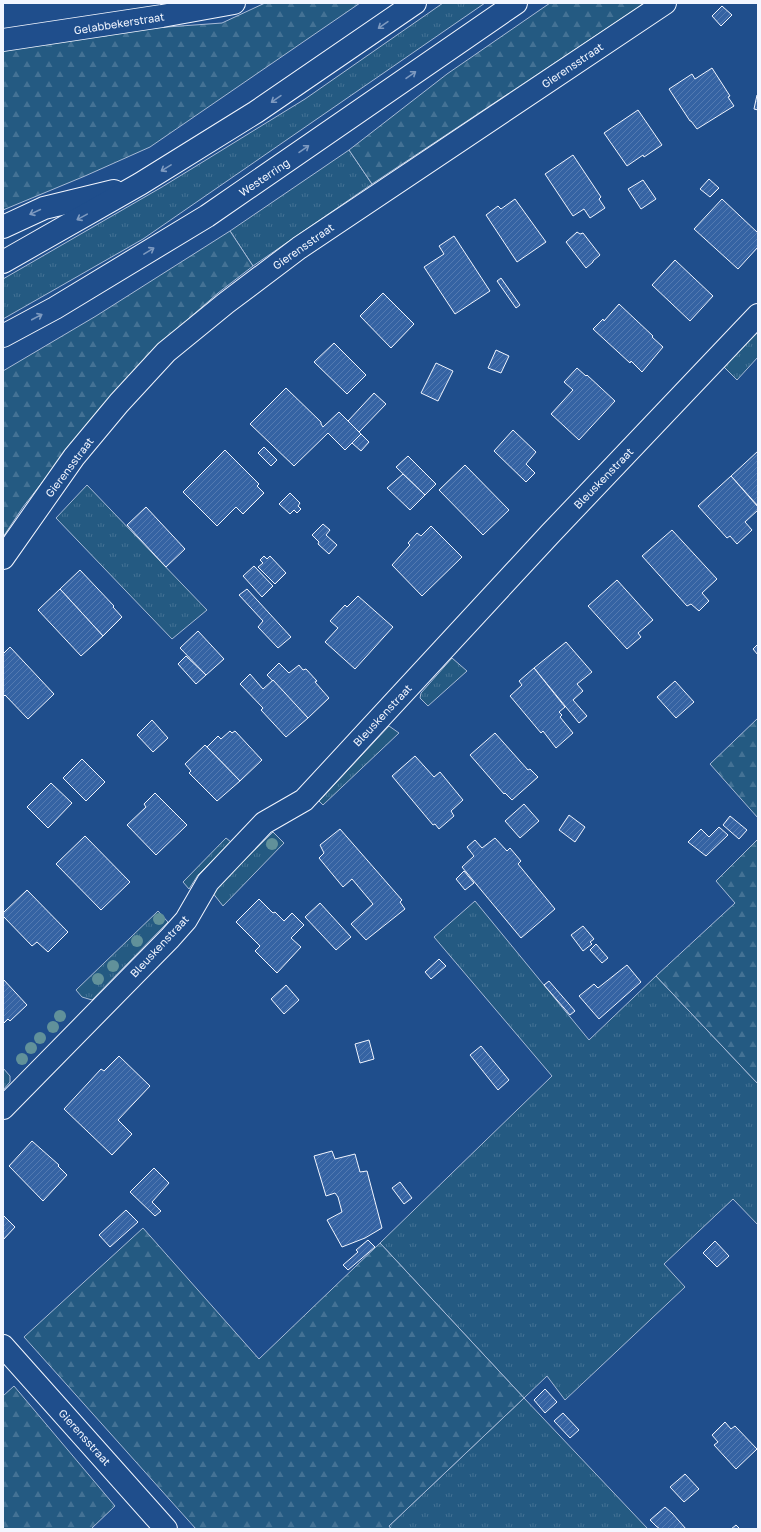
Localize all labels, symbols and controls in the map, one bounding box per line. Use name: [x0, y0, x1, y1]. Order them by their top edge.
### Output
street label: Gelabbekerstraat: [73, 9, 165, 37]
one-way arrow: [377, 21, 388, 29]
street label: Gierensstraat: [539, 40, 605, 90]
one-way arrow: [406, 71, 417, 79]
one-way arrow: [270, 95, 281, 103]
one-way arrow: [299, 145, 310, 153]
street label: Westerring: [236, 155, 292, 199]
one-way arrow: [160, 165, 172, 173]
one-way arrow: [29, 209, 41, 216]
one-way arrow: [76, 214, 88, 222]
street label: Gierensstraat: [270, 220, 336, 272]
one-way arrow: [143, 247, 154, 255]
one-way arrow: [31, 313, 43, 321]
street label: Gierensstraat: [42, 435, 96, 499]
street label: Bleuskenstraat: [571, 445, 635, 511]
street label: Bleuskenstraat: [350, 681, 414, 749]
street label: Bleuskenstraat: [127, 912, 191, 980]
street label: Gierensstraat: [56, 1406, 114, 1468]

